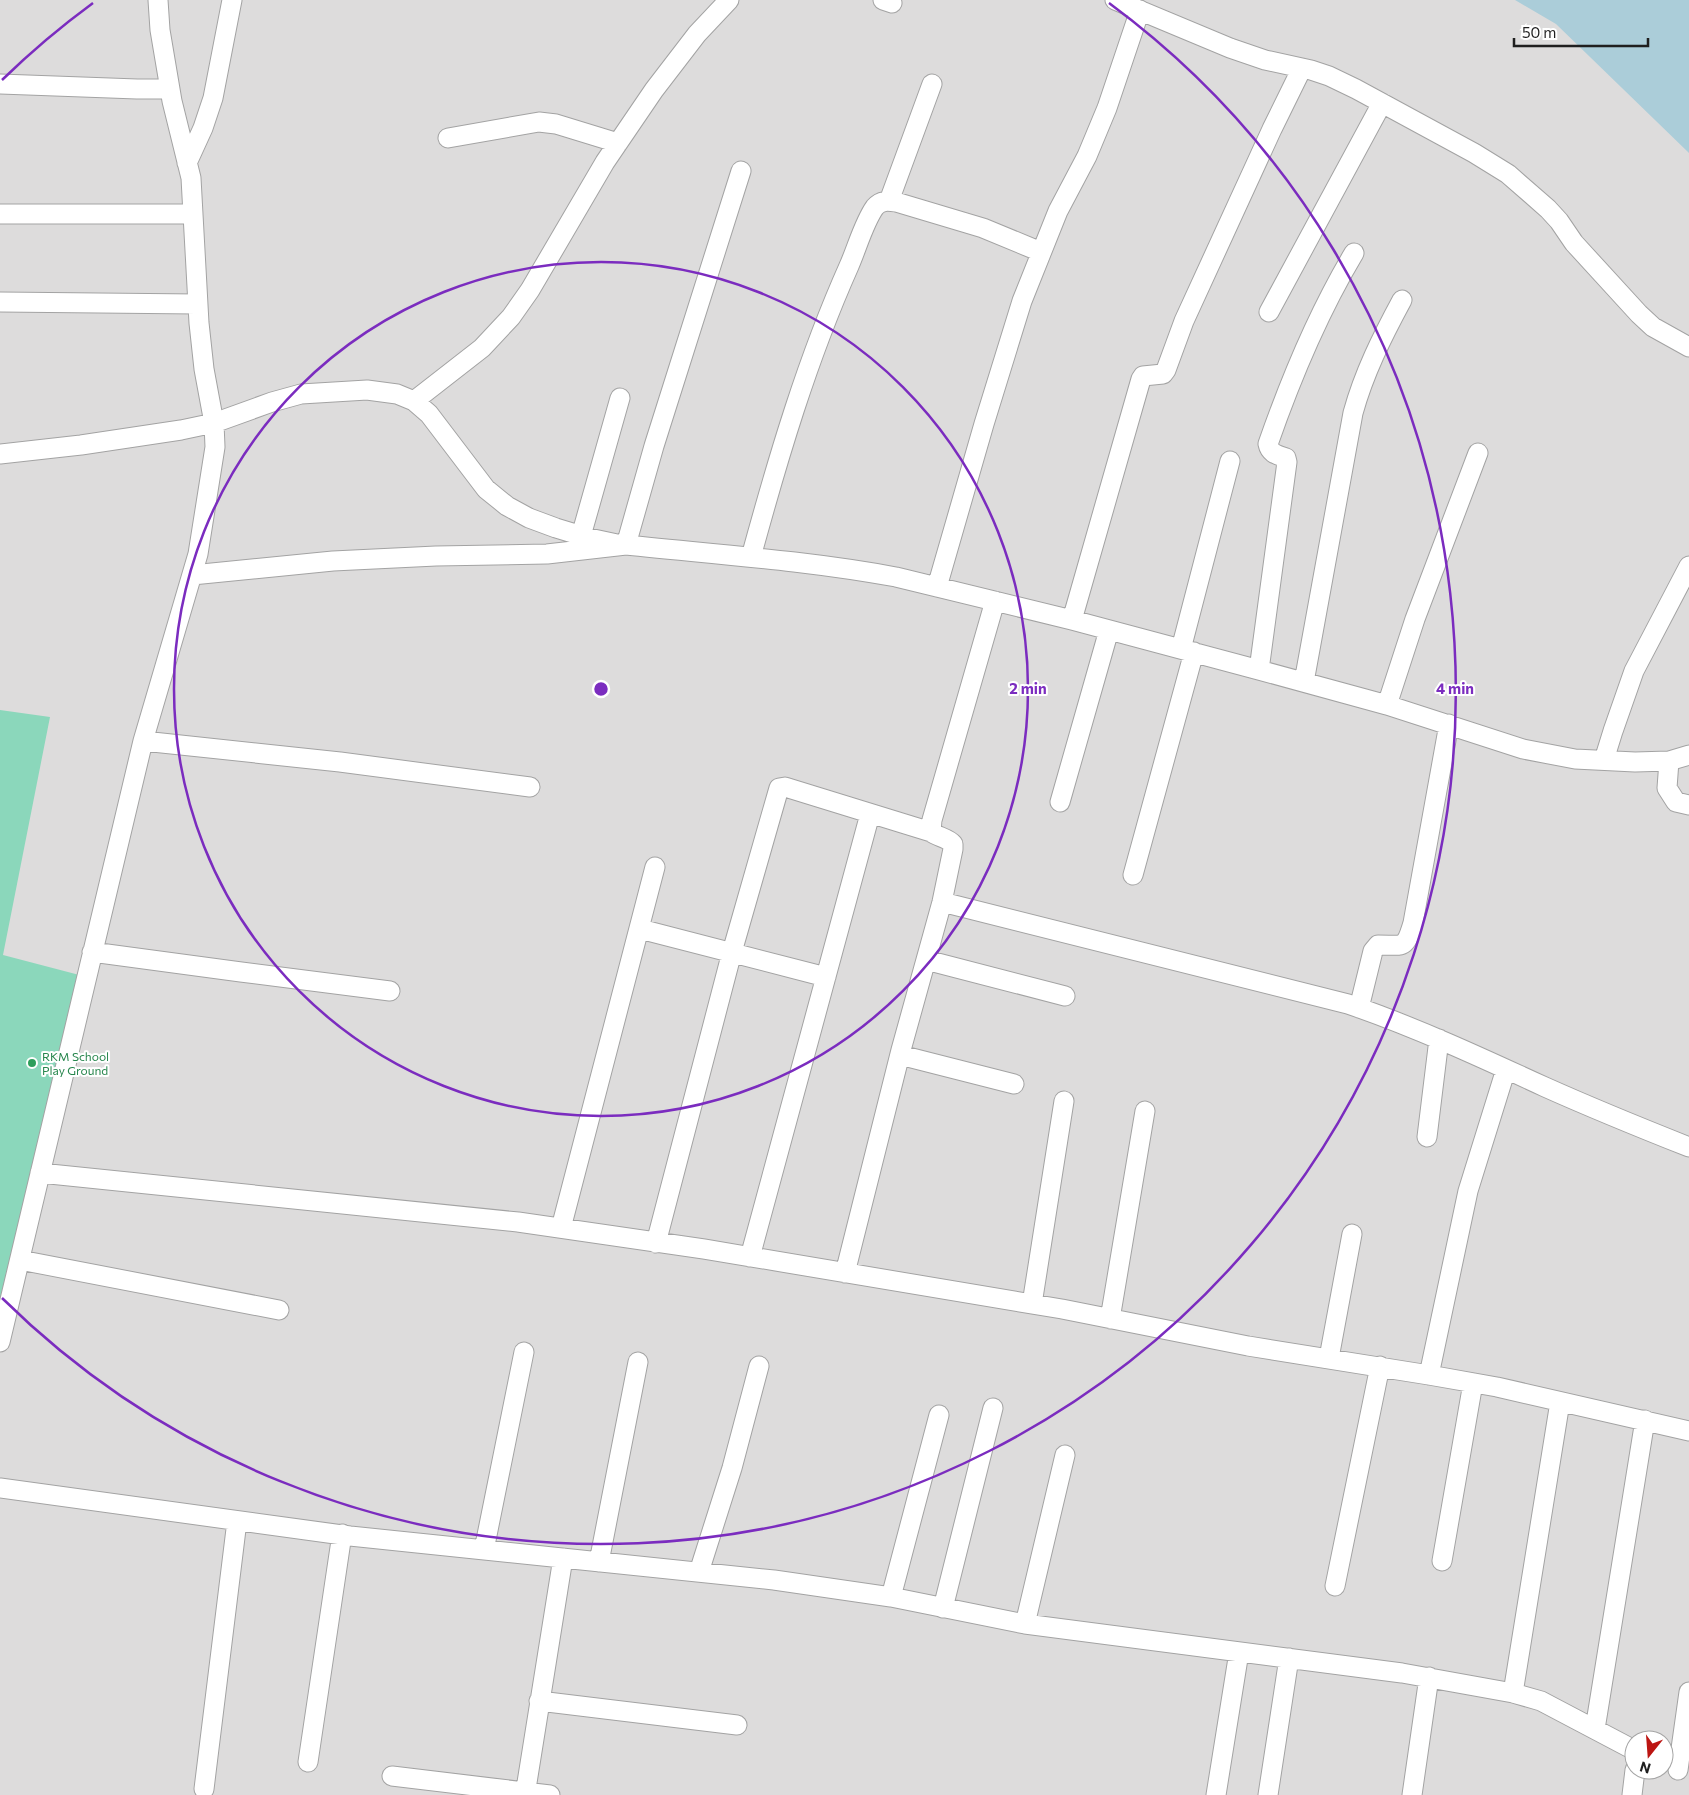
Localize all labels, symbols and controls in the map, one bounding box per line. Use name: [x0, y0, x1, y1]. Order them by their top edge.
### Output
scale bar: [1514, 15, 1648, 47]
text: 50 m: [1522, 23, 1556, 41]
text: 2 min: [1009, 679, 1047, 697]
text: 4 min: [1436, 679, 1474, 697]
centre of rings: [592, 680, 610, 698]
place label: RKM School Play Ground: [42, 1049, 109, 1077]
marker: RKM School Play Ground: [26, 1057, 38, 1069]
north arrow: [1624, 1730, 1674, 1780]
text: N: [1638, 1758, 1653, 1778]

